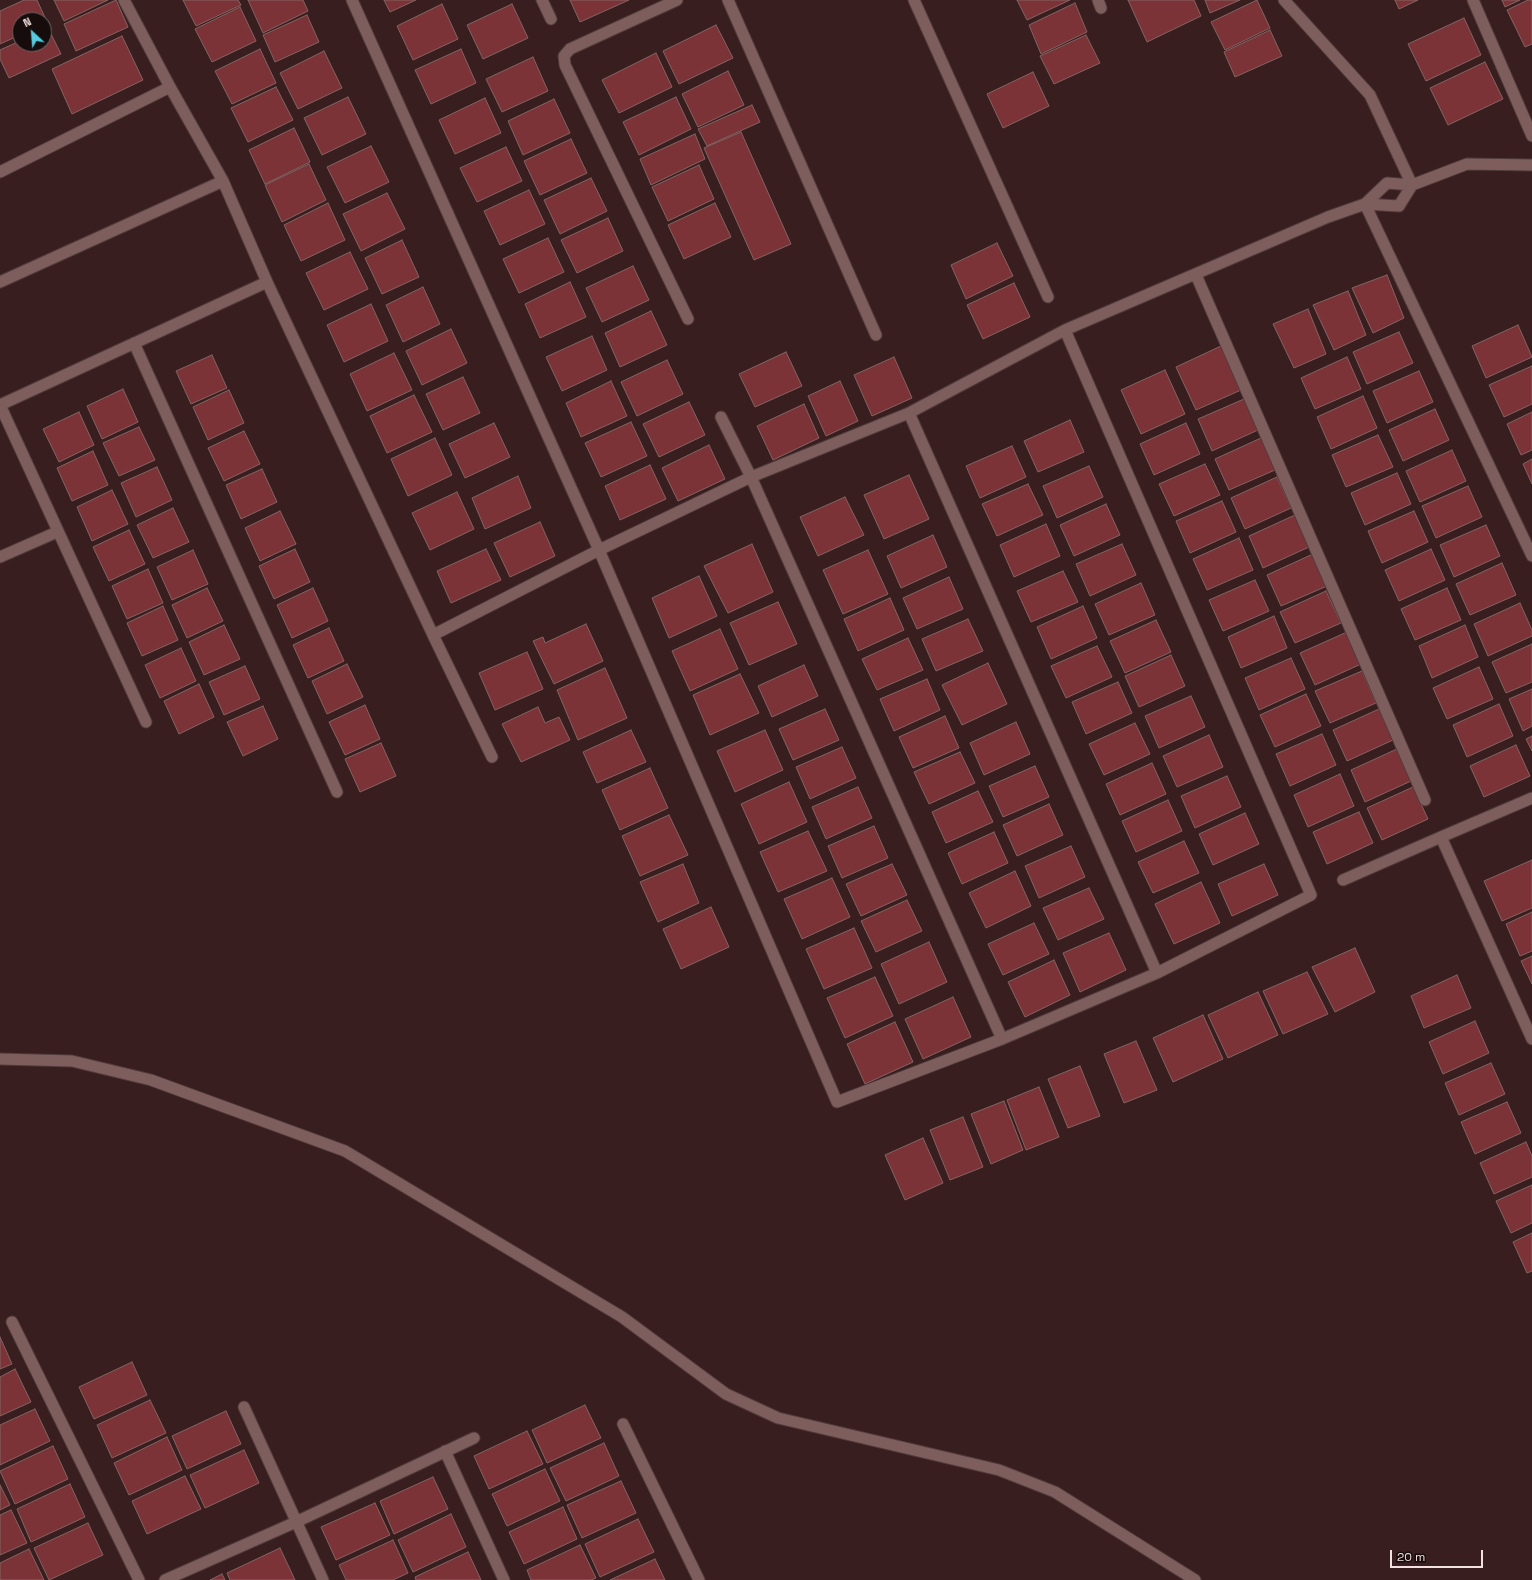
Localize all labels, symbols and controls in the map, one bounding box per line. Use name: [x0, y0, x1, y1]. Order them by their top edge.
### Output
north arrow: [12, 12, 52, 52]
text: N: [21, 14, 34, 30]
scale bar: [1392, 1542, 1485, 1568]
text: 20 m: [1397, 1549, 1425, 1565]

